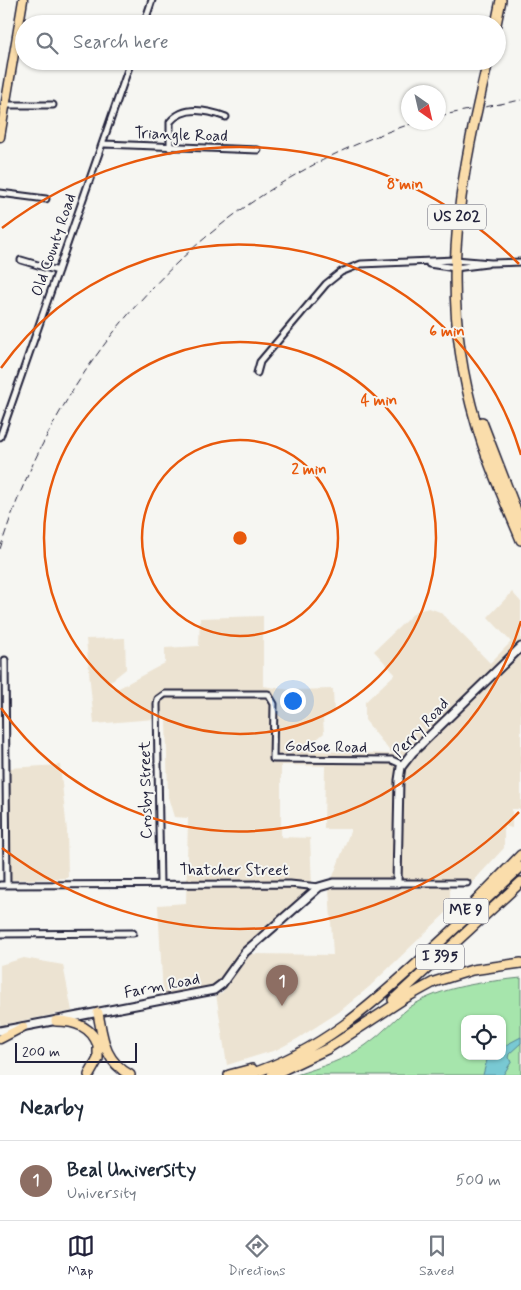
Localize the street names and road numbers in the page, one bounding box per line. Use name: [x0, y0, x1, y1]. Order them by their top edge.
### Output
street label: Triangle Road: [134, 123, 228, 147]
street label: Old County Road: [27, 191, 81, 299]
road number: US 202: [428, 204, 486, 230]
street label: Perry Road: [388, 694, 454, 762]
street label: Godsoe Road: [285, 736, 367, 758]
street label: Crosby Street: [135, 740, 157, 839]
street label: Thatcher Street: [179, 860, 289, 881]
road number: ME 9: [444, 898, 488, 924]
road number: I 395: [416, 944, 464, 970]
street label: Farm Road: [122, 968, 202, 1004]

